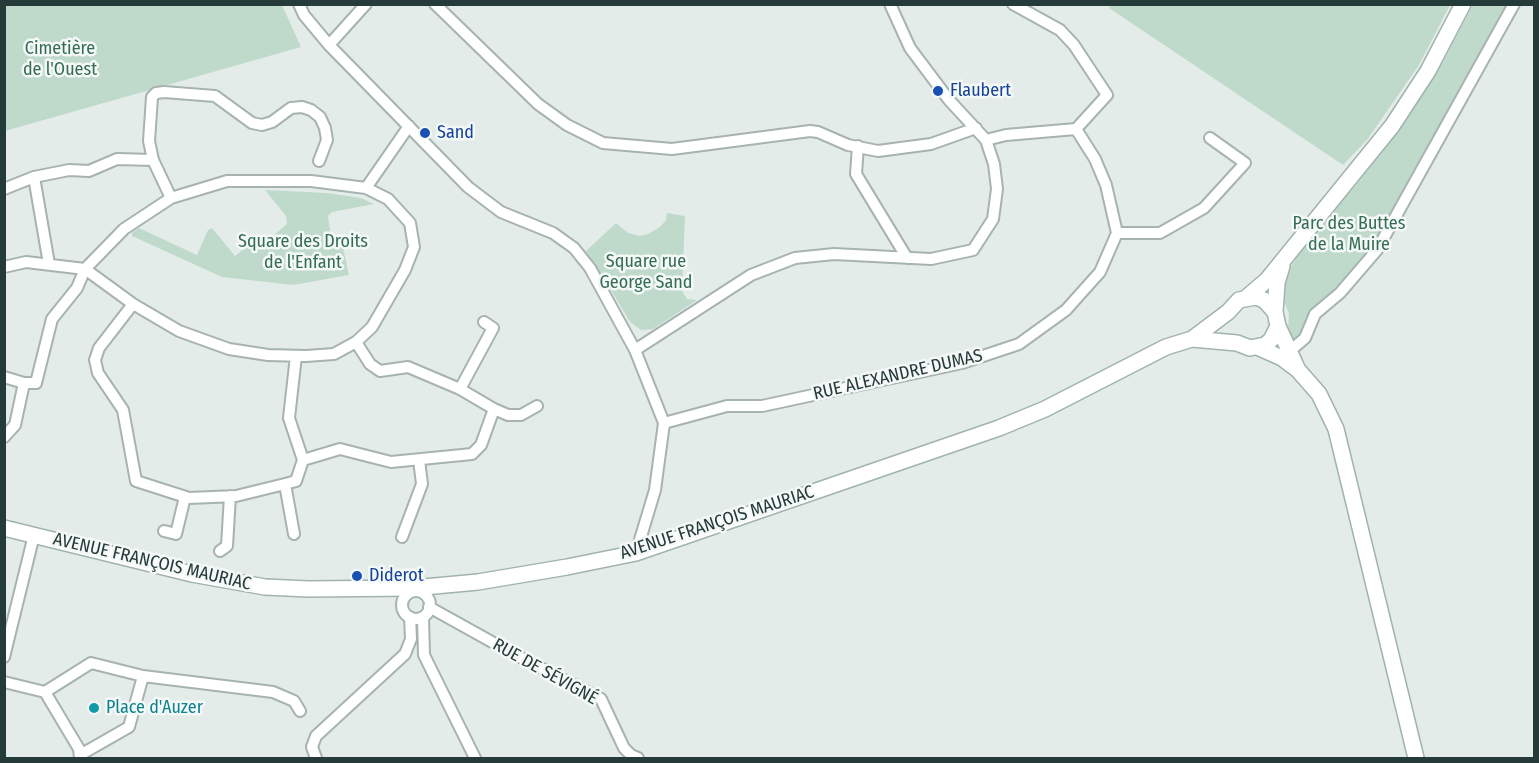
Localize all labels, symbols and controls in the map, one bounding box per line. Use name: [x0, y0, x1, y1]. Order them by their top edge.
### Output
park label: Cimetière de l'Ouest: [23, 38, 97, 80]
place label: Flaubert: [950, 80, 1011, 102]
marker: Flaubert: [931, 84, 945, 98]
place label: Sand: [437, 122, 474, 144]
marker: Sand: [418, 126, 432, 140]
park label: Parc des Buttes de la Muire: [1293, 213, 1405, 256]
park label: Square des Droits de l'Enfant: [238, 231, 368, 274]
park label: Square rue George Sand: [600, 251, 692, 294]
street label: RUE ALEXANDRE DUMAS: [811, 345, 985, 405]
street label: AVENUE FRANÇOIS MAURIAC: [617, 481, 817, 565]
street label: AVENUE FRANÇOIS MAURIAC: [51, 529, 253, 595]
place label: Diderot: [369, 565, 424, 587]
marker: Diderot: [350, 569, 364, 583]
street label: RUE DE SÉVIGNÉ: [489, 634, 601, 710]
place label: Place d'Auzer: [106, 697, 203, 719]
marker: Place d'Auzer: [87, 701, 101, 715]

